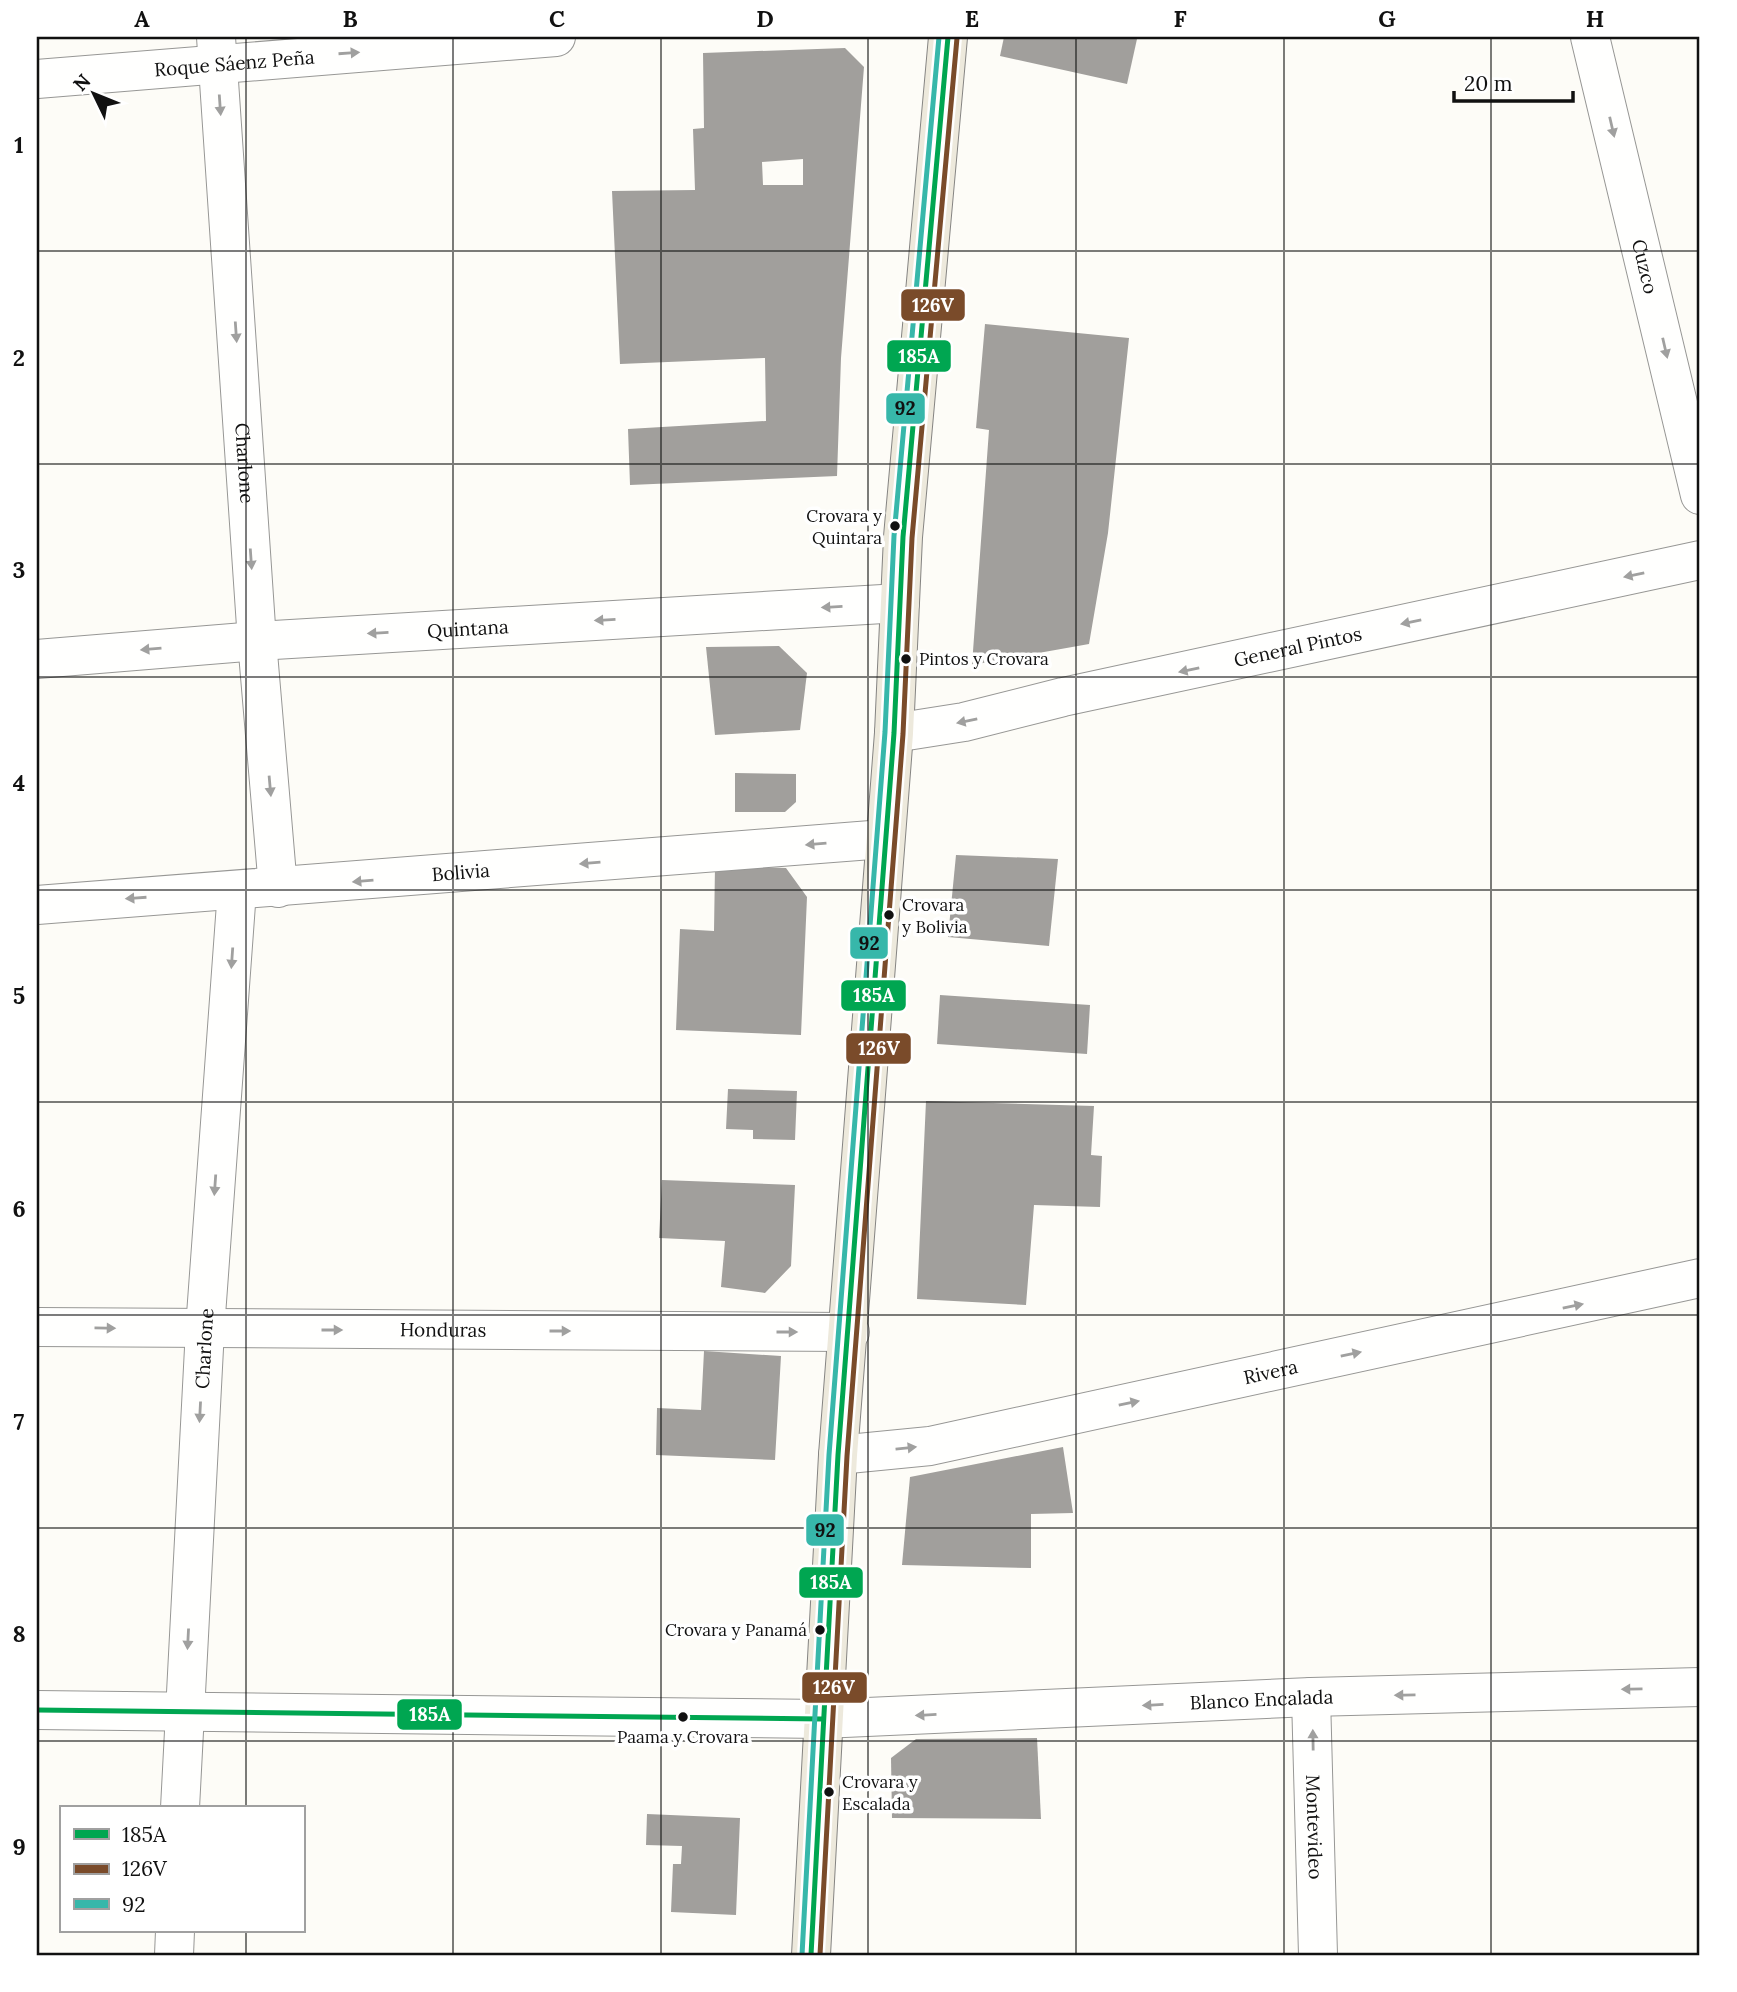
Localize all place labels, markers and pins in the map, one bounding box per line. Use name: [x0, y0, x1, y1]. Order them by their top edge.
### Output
place label: Crovara y Quintara: [806, 505, 882, 549]
marker: Crovara y Quintara: [888, 519, 902, 533]
place label: Pintos y Crovara: [919, 648, 1049, 670]
marker: Pintos y Crovara: [899, 652, 913, 666]
place label: Crovara y Bolivia: [902, 894, 968, 938]
marker: Crovara y Bolivia: [882, 908, 896, 922]
place label: Crovara y Panamá: [665, 1619, 807, 1641]
marker: Crovara y Panamá: [813, 1623, 827, 1637]
marker: Paama y Crovara: [676, 1710, 690, 1724]
place label: Paama y Crovara: [617, 1726, 749, 1748]
place label: Crovara y Escalada: [842, 1771, 918, 1815]
marker: Crovara y Escalada: [822, 1785, 836, 1799]

